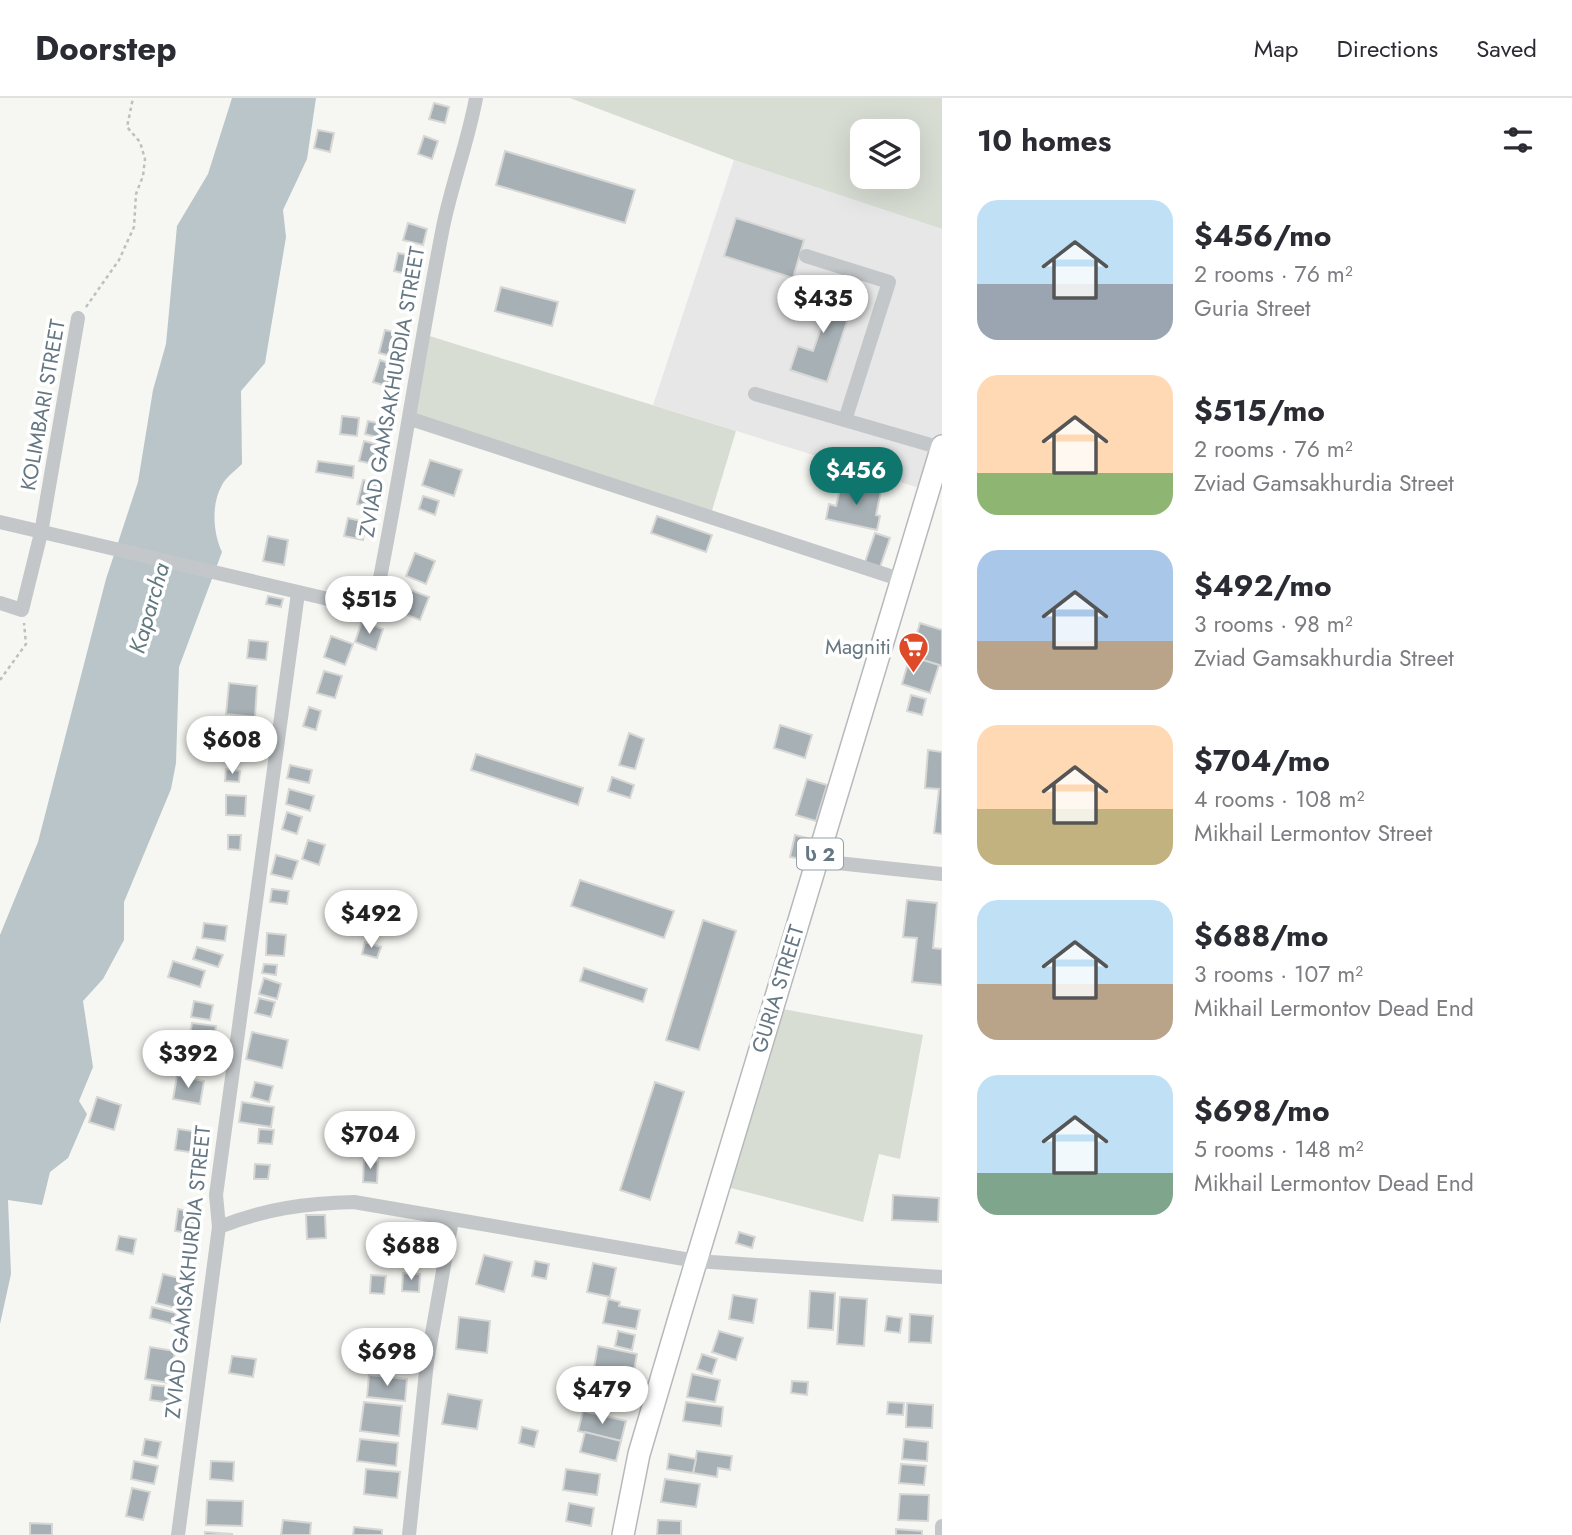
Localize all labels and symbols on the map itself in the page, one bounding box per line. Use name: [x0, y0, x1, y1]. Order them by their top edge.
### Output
street label: ZVIAD GAMSAKHURDIA STREET: [352, 244, 432, 540]
pin: $435: [782, 275, 864, 335]
street label: KOLIMBARI STREET: [13, 317, 73, 493]
pin: $456: [815, 448, 897, 507]
water label: Kaparcha: [120, 558, 178, 657]
pin: $515: [328, 576, 410, 636]
supermarket icon: Magniti: [897, 630, 931, 674]
place label: Magniti: [825, 632, 891, 662]
pin: $608: [191, 716, 273, 776]
road number: ს 2: [797, 838, 843, 870]
pin: $492: [330, 890, 412, 950]
street label: GURIA STREET: [744, 921, 812, 1057]
pin: $392: [147, 1030, 229, 1090]
pin: $704: [329, 1112, 411, 1171]
street label: ZVIAD GAMSAKHURDIA STREET: [158, 1124, 218, 1420]
pin: $688: [370, 1222, 452, 1282]
pin: $698: [346, 1328, 428, 1388]
pin: $479: [561, 1366, 643, 1426]

